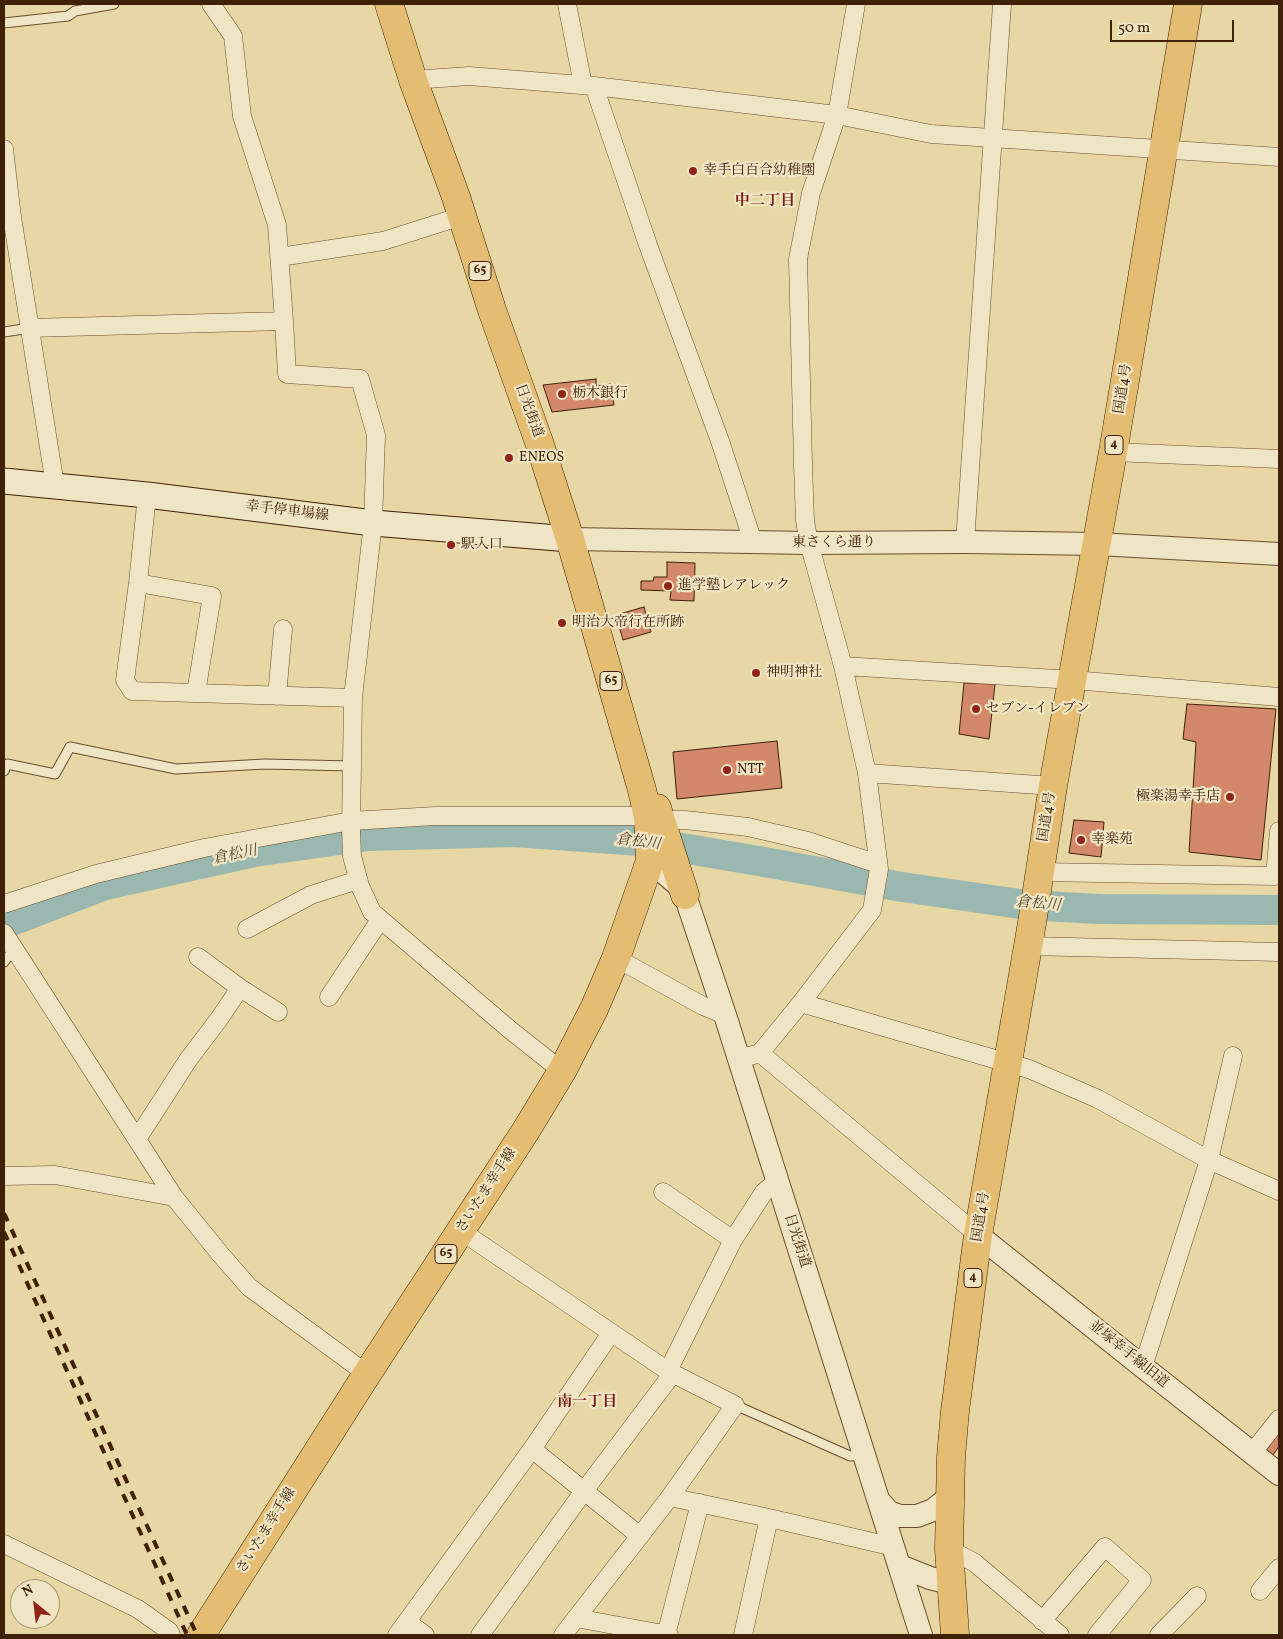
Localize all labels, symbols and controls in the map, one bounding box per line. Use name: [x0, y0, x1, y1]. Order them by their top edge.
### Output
scale bar: [1113, 10, 1237, 42]
text: 50 m: [1118, 18, 1150, 39]
place label: 幸手白百合幼稚園: [703, 163, 815, 179]
marker: 幸手白百合幼稚園: [687, 165, 699, 177]
district label: 中二丁目: [735, 193, 795, 211]
road number: 65: [469, 262, 491, 280]
street label: 国道4号: [1112, 363, 1136, 415]
street label: 日光街道: [511, 382, 545, 440]
place label: 栃木銀行: [572, 386, 628, 402]
marker: 栃木銀行: [556, 388, 568, 400]
road number: 4: [1105, 436, 1123, 454]
place label: ENEOS: [519, 450, 564, 466]
marker: ENEOS: [503, 452, 515, 464]
street label: 幸手停車場線: [244, 499, 330, 525]
street label: 東さくら通り: [792, 535, 876, 551]
place label: 駅入口: [461, 537, 503, 553]
marker: 駅入口: [445, 539, 457, 551]
place label: 進学塾レアレック: [678, 578, 790, 594]
marker: 進学塾レアレック: [662, 580, 674, 592]
place label: 明治大帝行在所跡: [572, 615, 684, 631]
marker: 明治大帝行在所跡: [556, 617, 568, 629]
place label: 神明神社: [766, 665, 822, 681]
marker: 神明神社: [750, 667, 762, 679]
road number: 65: [600, 671, 622, 690]
place label: セブン-イレブン: [986, 701, 1090, 717]
marker: セブン-イレブン: [970, 703, 982, 715]
place label: NTT: [737, 762, 764, 778]
marker: NTT: [721, 764, 733, 776]
place label: 極楽湯幸手店: [1136, 789, 1220, 805]
street label: 国道4号: [1036, 791, 1060, 843]
marker: 極楽湯幸手店: [1224, 791, 1236, 803]
water label: 倉松川: [615, 831, 661, 855]
place label: 幸楽苑: [1091, 832, 1133, 848]
marker: 幸楽苑: [1075, 834, 1087, 846]
water label: 倉松川: [211, 843, 259, 869]
water label: 倉松川: [1015, 894, 1061, 916]
street label: さいたま幸手線: [453, 1145, 521, 1237]
street label: 国道4号: [970, 1191, 994, 1243]
street label: 日光街道: [779, 1212, 813, 1270]
road number: 65: [435, 1244, 457, 1264]
road number: 4: [964, 1268, 982, 1288]
street label: 並塚幸手線旧道: [1085, 1318, 1171, 1392]
district label: 南一丁目: [557, 1394, 617, 1412]
street label: さいたま幸手線: [234, 1485, 300, 1577]
north arrow: [10, 1579, 60, 1629]
text: N: [19, 1581, 37, 1602]

